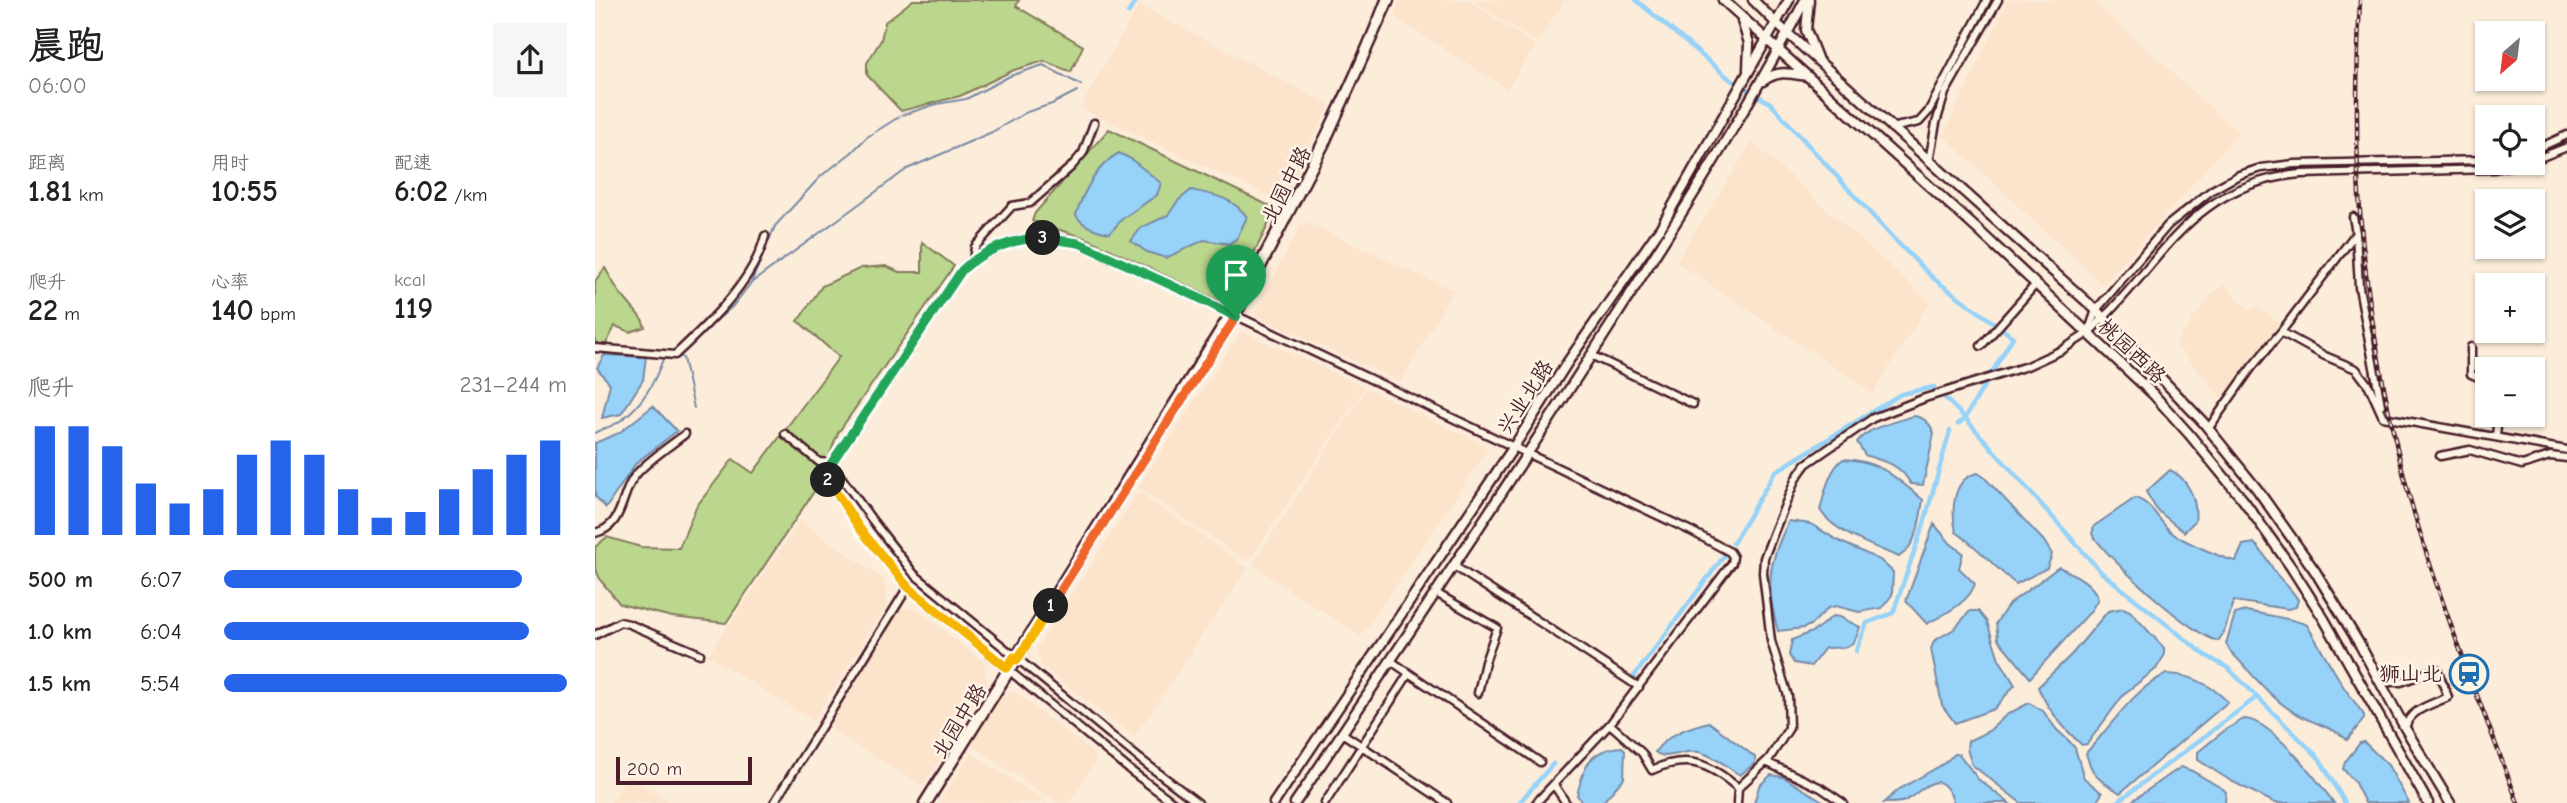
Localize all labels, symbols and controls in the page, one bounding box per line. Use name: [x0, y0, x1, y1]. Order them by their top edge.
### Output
north arrow: [2475, 21, 2545, 91]
map controls: [2475, 21, 2545, 427]
button: share: [493, 23, 567, 97]
text: 晨跑: [28, 24, 104, 68]
text: 06:00: [28, 72, 87, 99]
button: locate: [2475, 105, 2545, 175]
street label: 北园中路: [1256, 142, 1316, 228]
text: 距离: [28, 152, 66, 174]
text: 用时: [211, 152, 249, 174]
text: 配速: [394, 152, 432, 174]
text: 1.81: [28, 174, 72, 209]
text: 10:55: [211, 174, 278, 209]
text: 6:02: [394, 174, 448, 209]
text: km: [72, 184, 104, 206]
text: /km: [448, 184, 488, 206]
button: layers: [2475, 189, 2545, 259]
pin: 3: [1025, 220, 1061, 256]
text: 3: [1038, 226, 1047, 248]
pin: [1206, 245, 1266, 317]
icon: arrive: [1217, 256, 1255, 294]
text: kcal: [394, 269, 426, 291]
text: 爬升: [28, 271, 66, 293]
text: 心率: [211, 271, 249, 293]
button: +: [2475, 273, 2545, 343]
text: 119: [394, 291, 433, 326]
text: 22: [28, 293, 58, 328]
text: 140: [211, 293, 254, 328]
text: m: [58, 303, 80, 325]
text: bpm: [254, 303, 296, 325]
street label: 桃园西路: [2093, 314, 2171, 388]
street label: 兴业北路: [1492, 355, 1558, 439]
button: −: [2475, 357, 2545, 427]
text: 231–244 m: [460, 371, 567, 398]
text: 爬升: [28, 374, 74, 401]
pin: 2: [811, 462, 845, 498]
text: 2: [823, 468, 832, 490]
text: 500 m: [28, 566, 93, 593]
text: 6:07: [140, 566, 182, 593]
pin: 1: [1033, 588, 1069, 624]
text: 1: [1047, 594, 1054, 616]
text: 1.0 km: [28, 618, 92, 645]
text: 6:04: [140, 618, 182, 645]
station icon: 狮山北: [2448, 653, 2490, 695]
place label: 狮山北: [2379, 662, 2442, 686]
text: 1.5 km: [28, 670, 91, 697]
text: 5:54: [140, 670, 180, 697]
street label: 北园中路: [927, 679, 991, 763]
scale bar: [616, 754, 753, 786]
text: 200 m: [627, 758, 682, 780]

